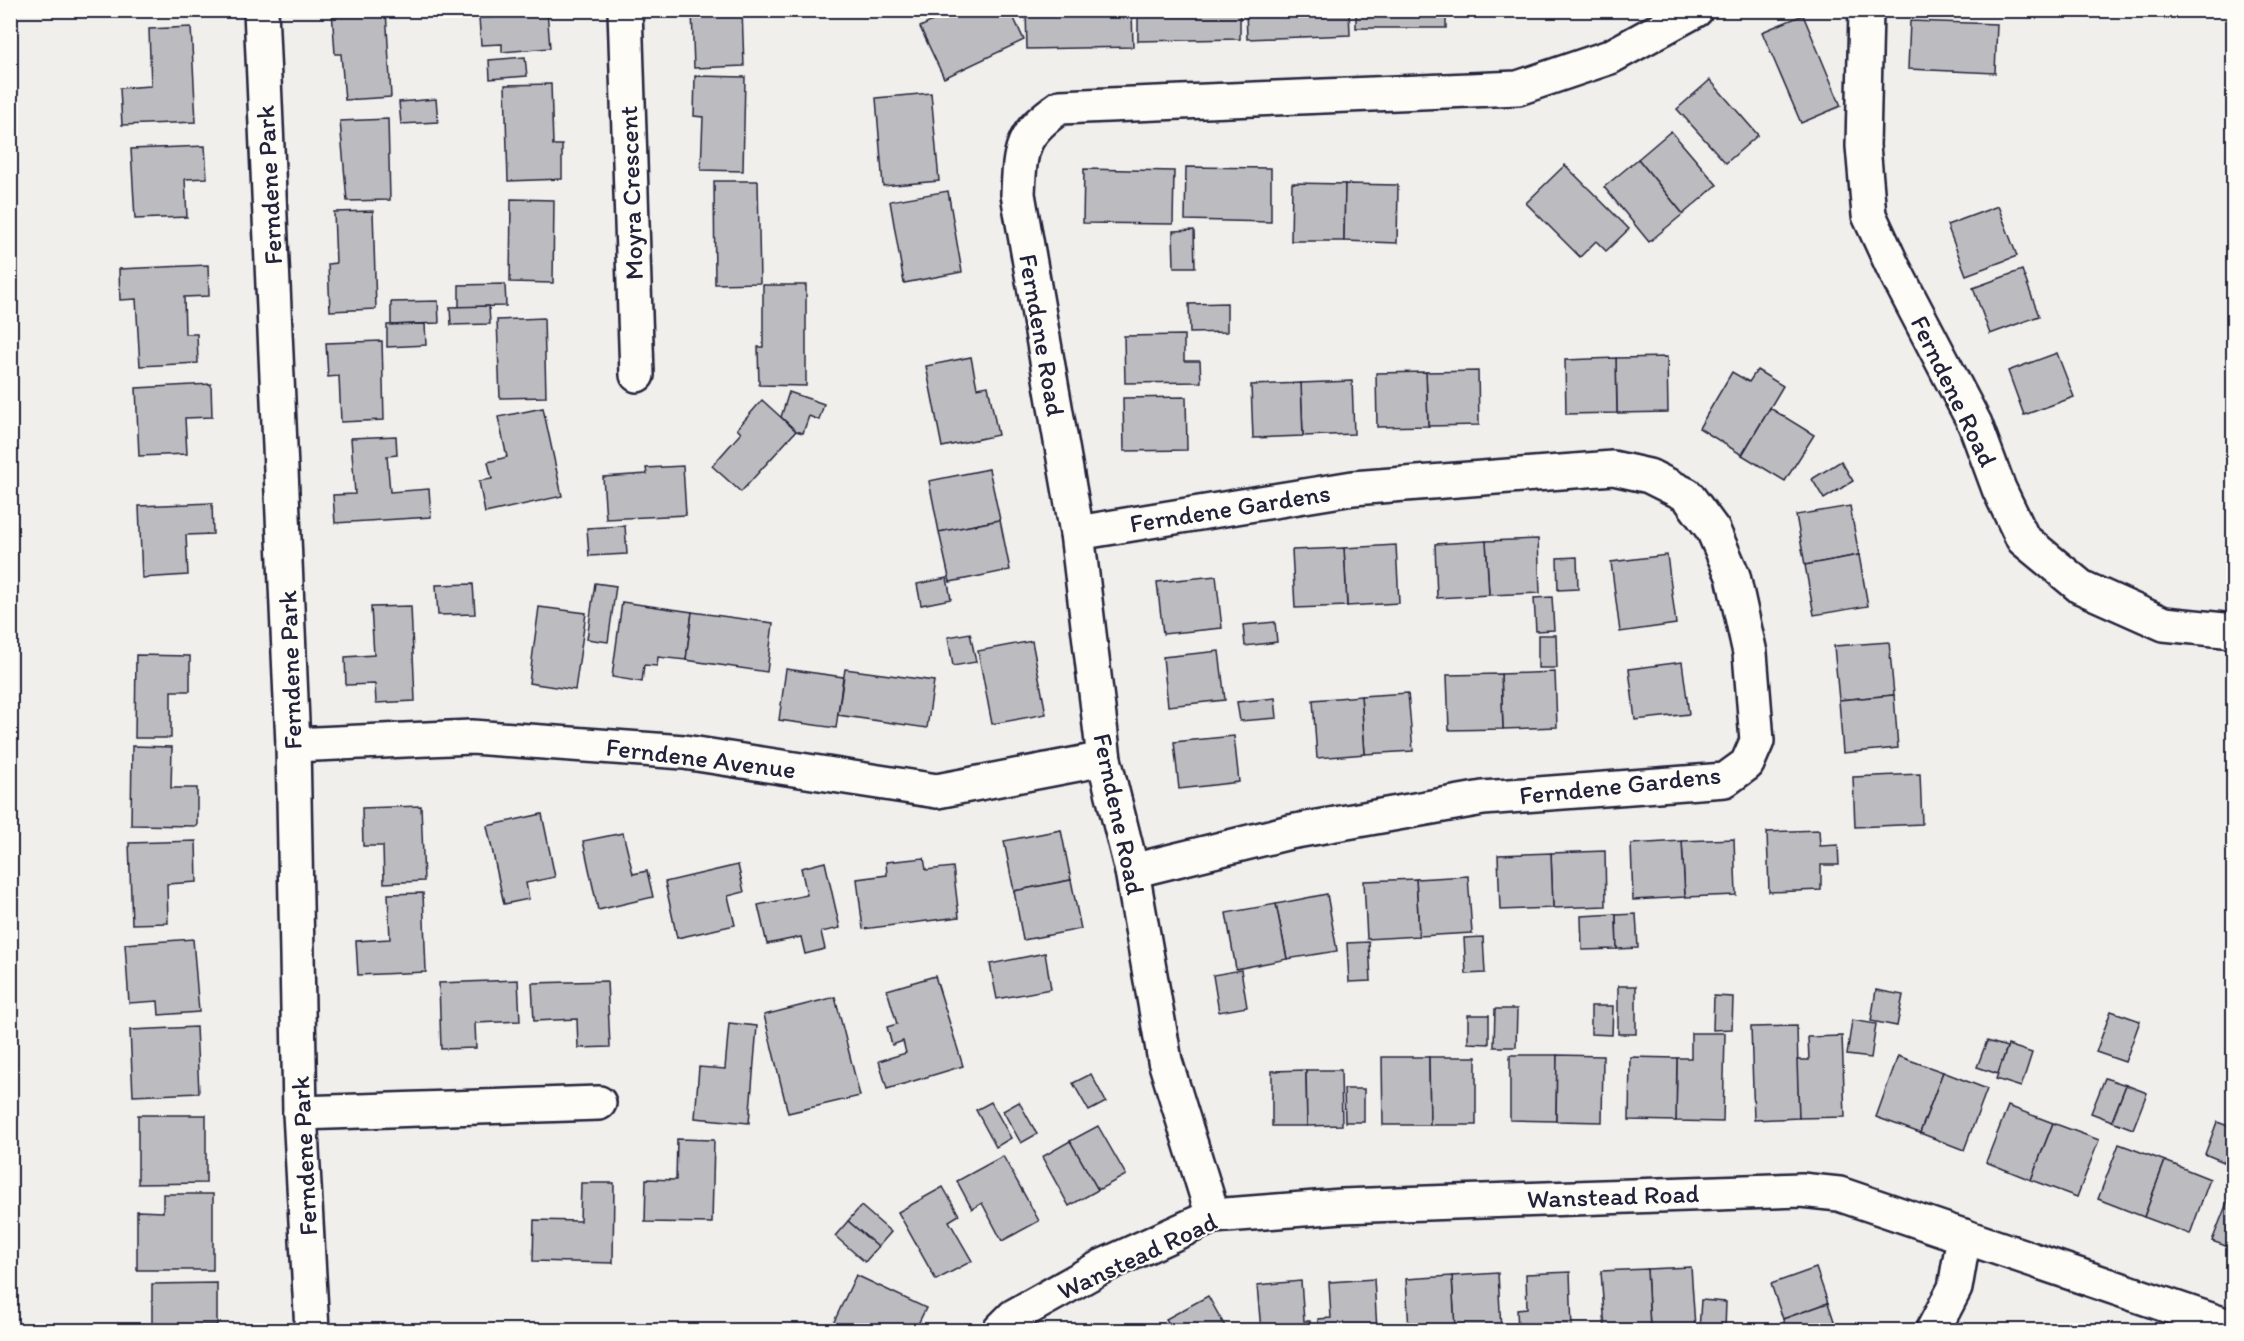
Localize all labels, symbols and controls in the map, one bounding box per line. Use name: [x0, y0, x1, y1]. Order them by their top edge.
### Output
street label: Ferndene Park: [249, 104, 289, 265]
street label: Moyra Crescent: [612, 105, 650, 281]
street label: Ferndene Road: [1012, 251, 1072, 419]
street label: Ferndene Road: [1904, 310, 2004, 472]
street label: Ferndene Gardens: [1127, 476, 1333, 540]
street label: Ferndene Park: [271, 589, 309, 750]
street label: Ferndene Avenue: [604, 730, 798, 786]
street label: Ferndene Road: [1086, 730, 1152, 898]
street label: Ferndene Gardens: [1518, 758, 1722, 812]
street label: Ferndene Park: [284, 1075, 324, 1236]
street label: Wanstead Road: [1526, 1177, 1700, 1215]
street label: Wanstead Road: [1052, 1205, 1222, 1307]

